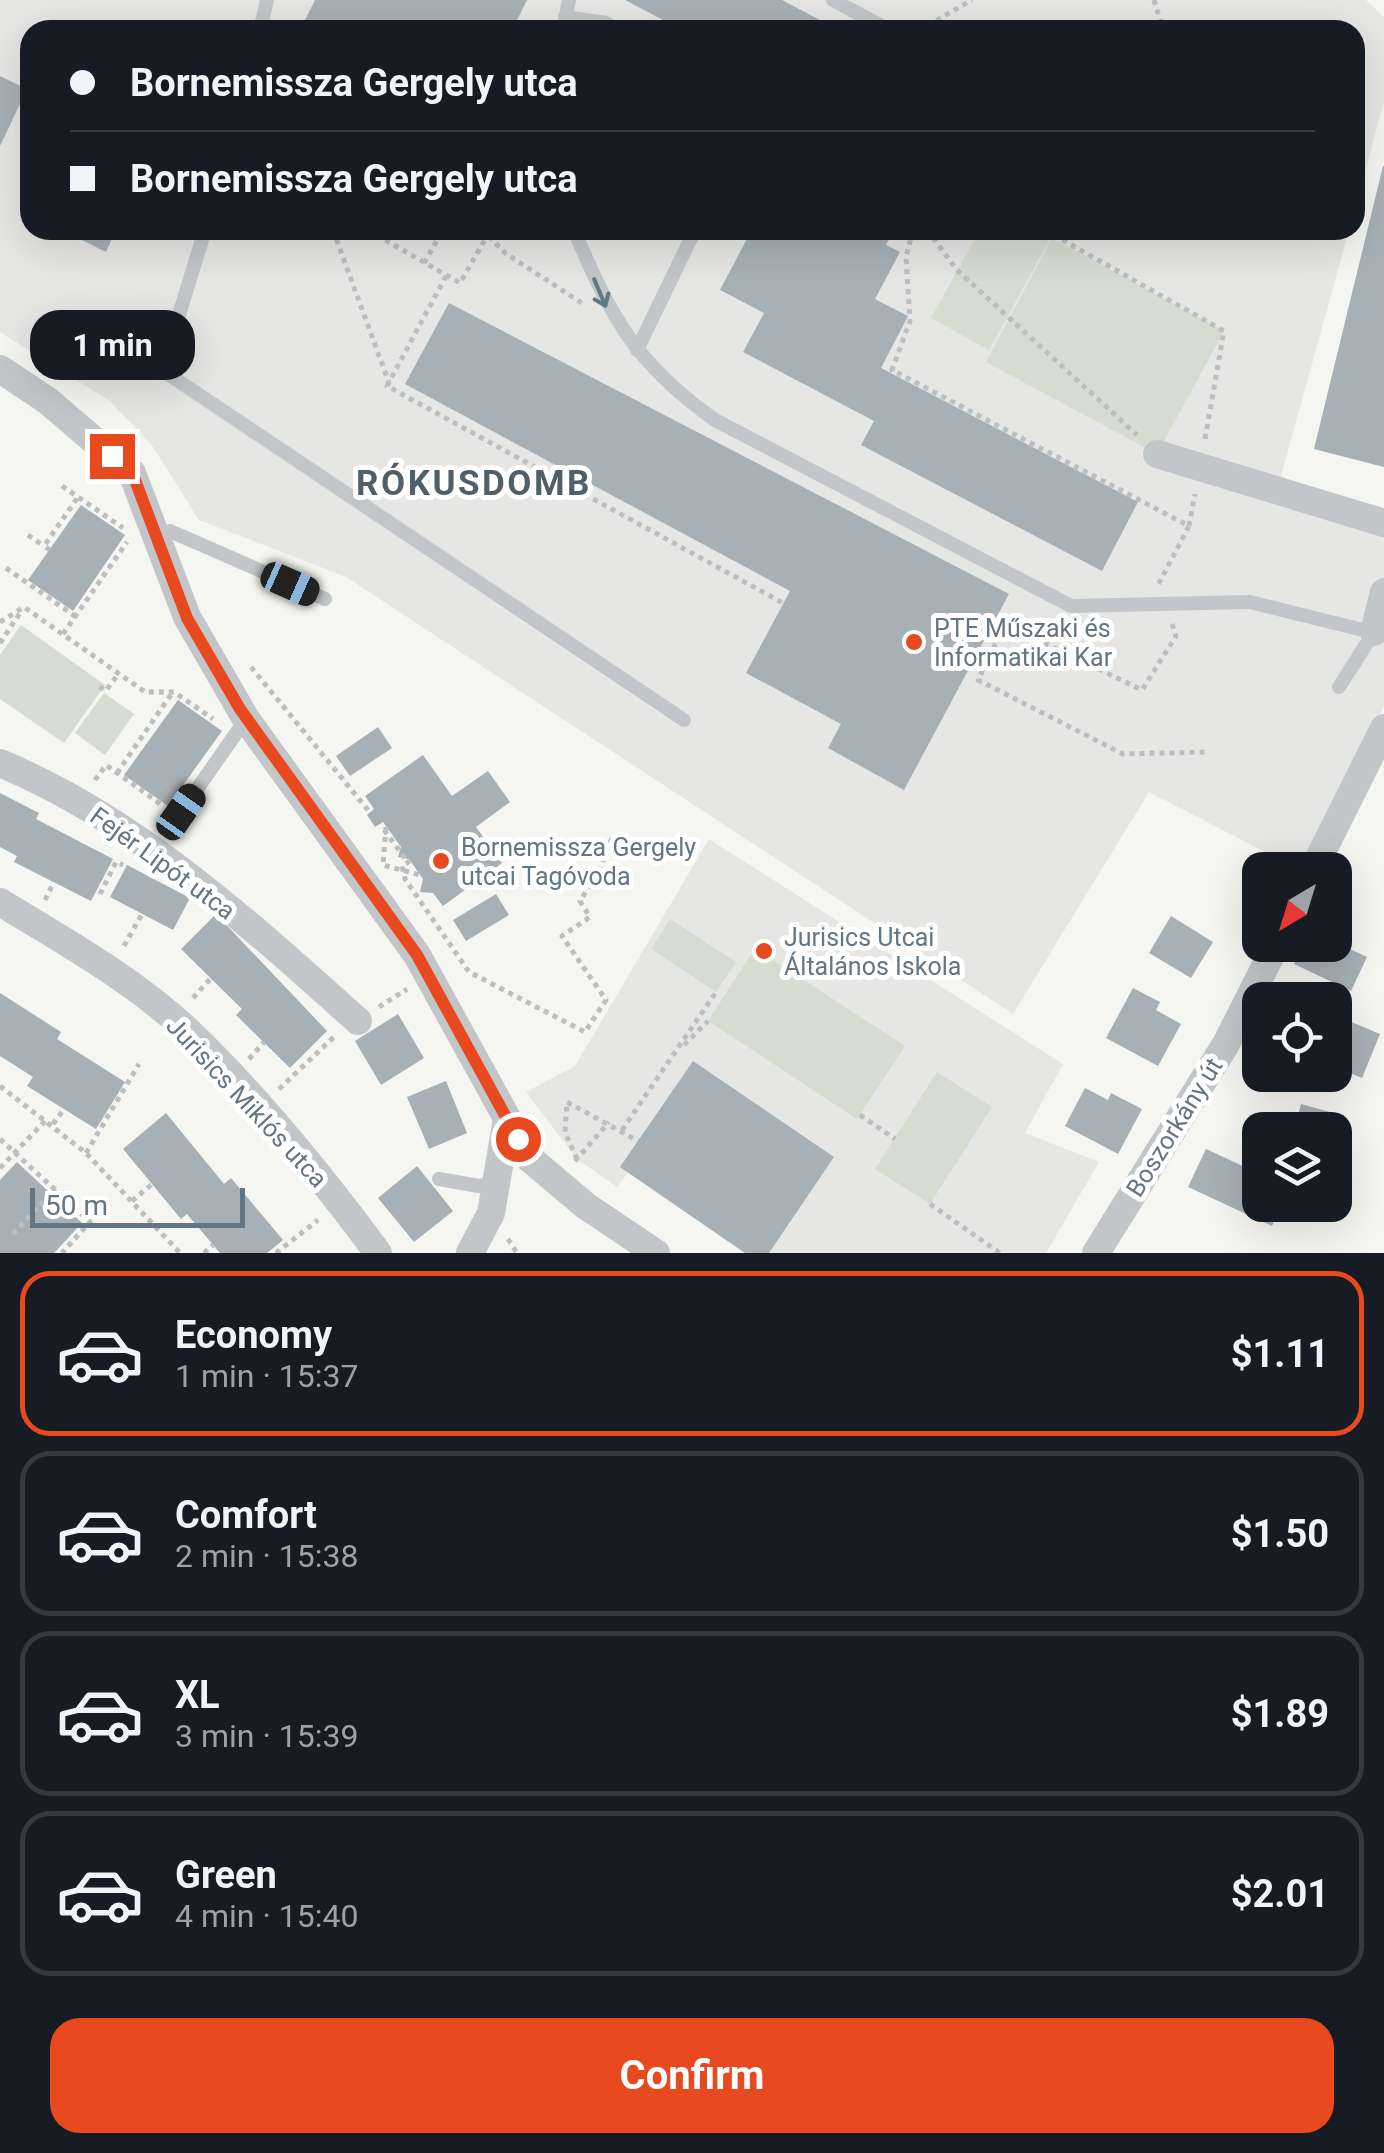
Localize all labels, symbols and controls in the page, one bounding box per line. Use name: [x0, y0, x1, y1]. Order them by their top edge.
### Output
text: Bornemissza Gergely utca: [130, 61, 578, 105]
text: Bornemissza Gergely utca: [130, 157, 578, 201]
one-way arrow: [592, 277, 610, 307]
callout: 1 min: [29, 311, 194, 381]
text: 1 min: [72, 326, 153, 364]
route end: [90, 434, 135, 479]
district label: RÓKUSDOMB: [356, 462, 592, 504]
car: [256, 558, 324, 610]
place label: PTE Műszaki és Informatikai Kar: [934, 614, 1113, 672]
marker: PTE Műszaki és Informatikai Kar: [903, 631, 925, 653]
car: [152, 779, 210, 845]
street label: Fejér Lipót utca: [85, 801, 241, 926]
place label: Bornemissza Gergely utcai Tagóvoda: [461, 833, 696, 891]
marker: Bornemissza Gergely utcai Tagóvoda: [430, 850, 452, 872]
north arrow: [1242, 852, 1352, 962]
map controls: [1242, 852, 1352, 1222]
place label: Jurisics Utcai Általános Iskola: [784, 923, 961, 981]
marker: Jurisics Utcai Általános Iskola: [753, 940, 775, 962]
button: locate: [1242, 982, 1352, 1092]
street label: Jurisics Miklós utca: [160, 1011, 333, 1193]
street label: Boszorkány út: [1120, 1053, 1229, 1202]
button: layers: [1242, 1112, 1352, 1222]
route start: [496, 1117, 541, 1162]
scale bar: [30, 1183, 245, 1228]
text: 50 m: [45, 1189, 108, 1222]
icon: car: [55, 1309, 145, 1399]
text: Economy: [175, 1313, 332, 1357]
text: $1.11: [1231, 1332, 1329, 1376]
text: 1 min · 15:37: [175, 1357, 358, 1395]
icon: car: [55, 1489, 145, 1579]
text: Comfort: [175, 1493, 317, 1537]
text: $1.50: [1231, 1512, 1329, 1556]
text: 2 min · 15:38: [175, 1537, 358, 1575]
icon: car: [55, 1669, 145, 1759]
text: XL: [175, 1673, 220, 1717]
text: $1.89: [1231, 1692, 1329, 1736]
text: 3 min · 15:39: [175, 1717, 358, 1755]
icon: car: [55, 1849, 145, 1939]
text: Green: [175, 1853, 277, 1897]
text: $2.01: [1231, 1872, 1329, 1916]
text: 4 min · 15:40: [175, 1897, 358, 1935]
button: Confirm: [50, 2018, 1334, 2133]

